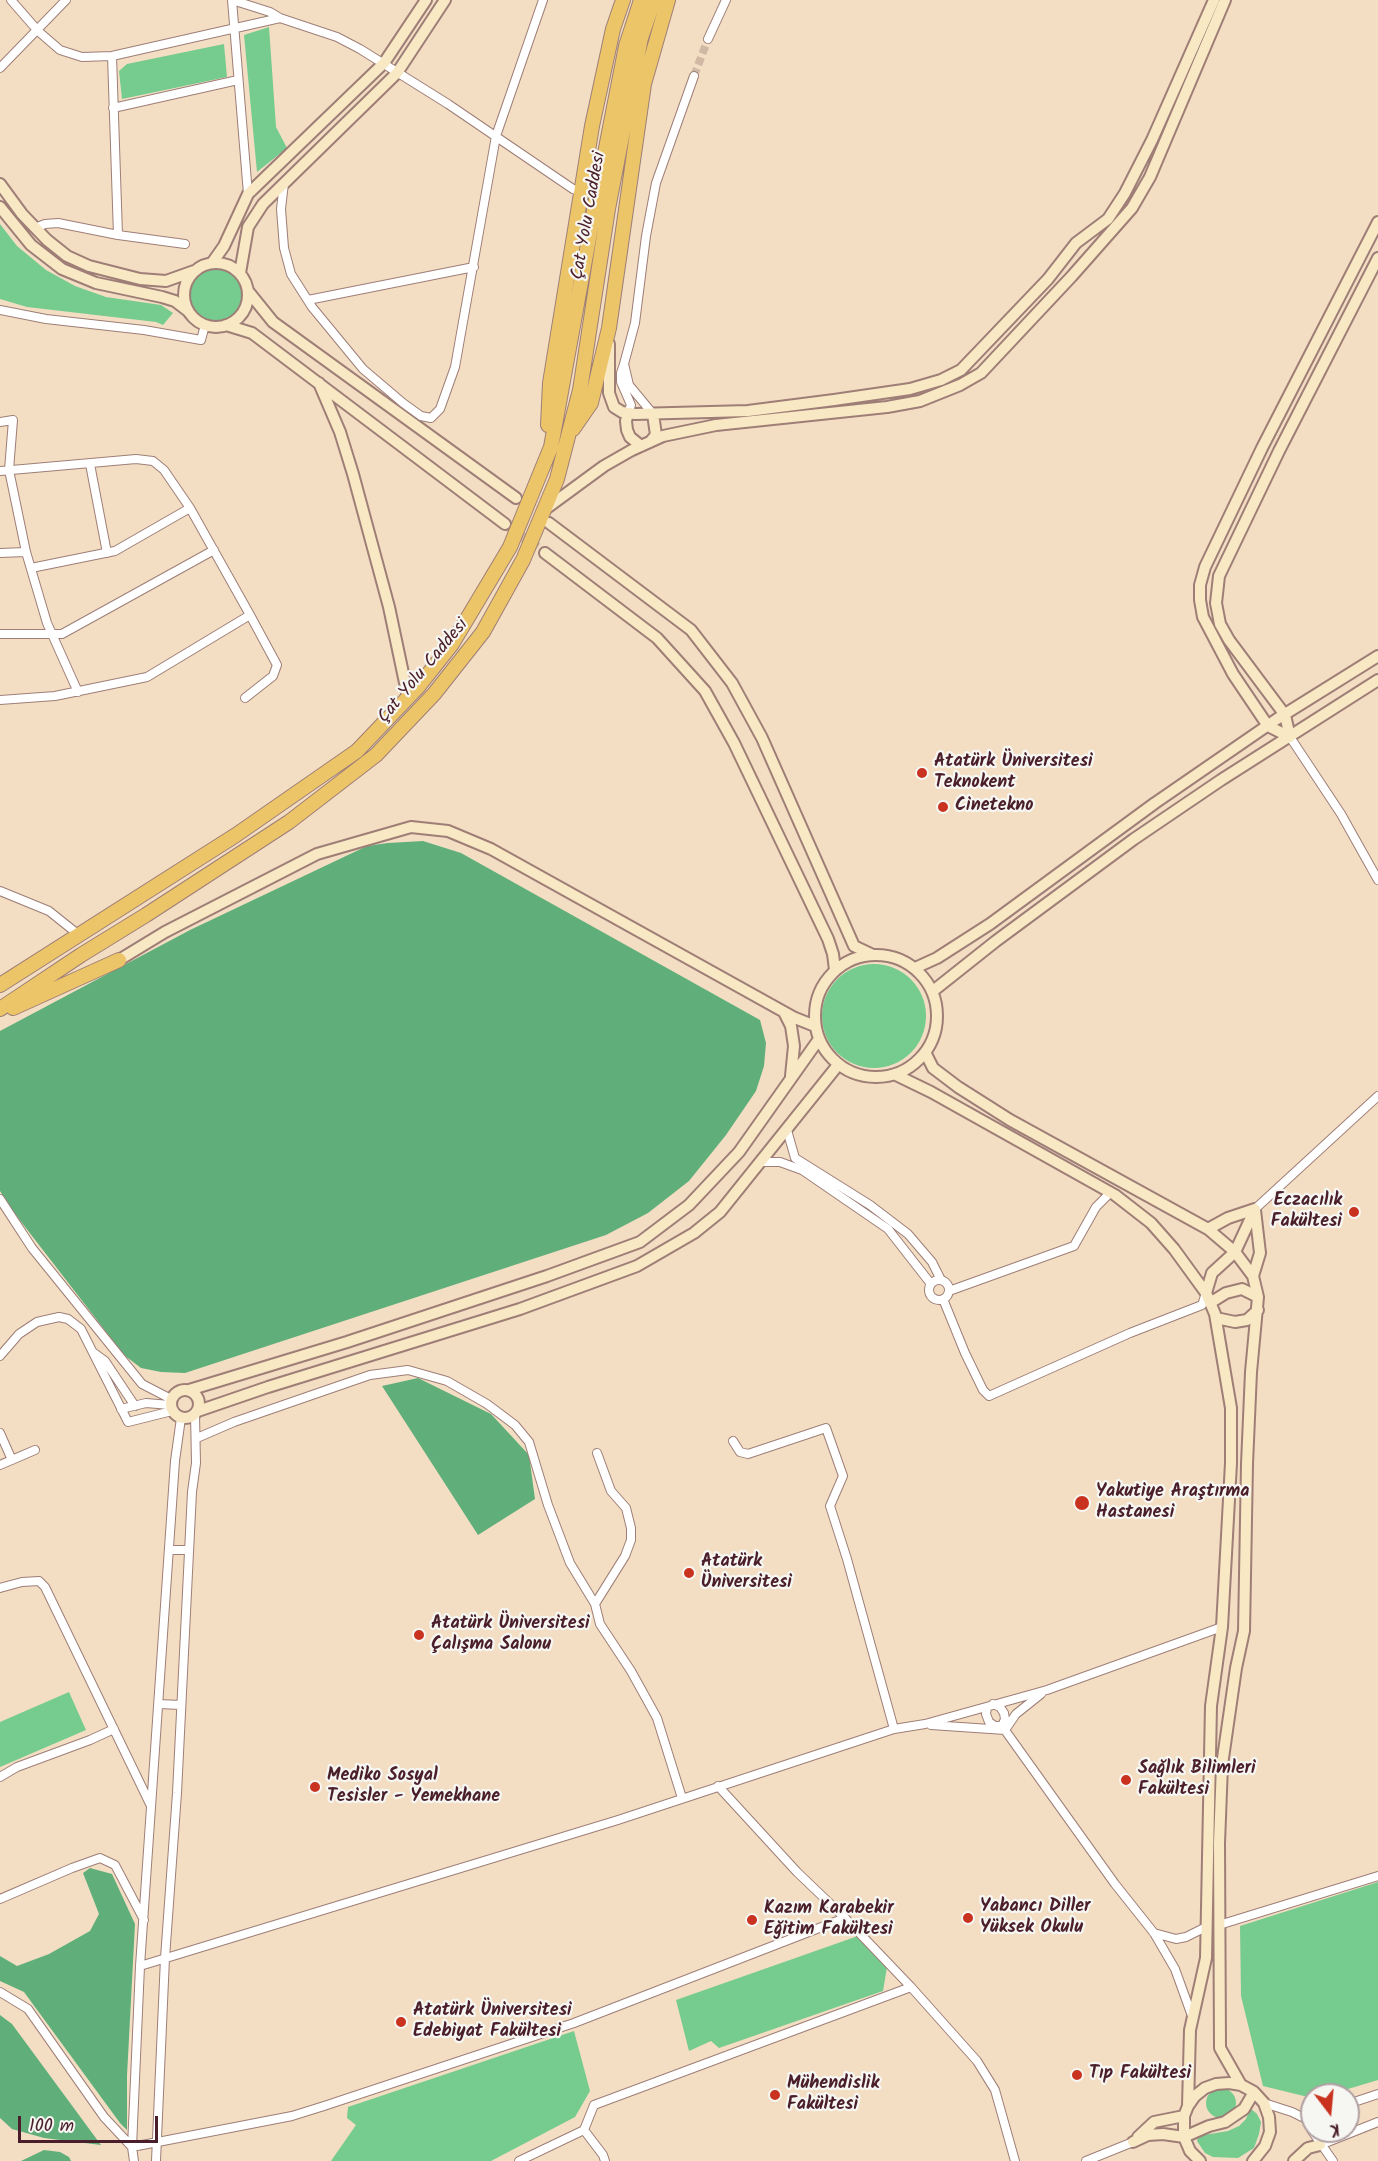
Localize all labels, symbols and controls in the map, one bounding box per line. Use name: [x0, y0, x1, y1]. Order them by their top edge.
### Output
street label: Çat Yolu Caddesi: [568, 150, 612, 282]
street label: Çat Yolu Caddesi: [374, 615, 474, 729]
place label: Atatürk Üniversitesi Teknokent: [934, 752, 1093, 795]
marker: Atatürk Üniversitesi Teknokent: [915, 766, 929, 780]
place label: Cinetekno: [955, 796, 1033, 818]
marker: Cinetekno: [936, 800, 950, 814]
place label: Eczacılık Fakültesi: [1271, 1191, 1342, 1234]
marker: Eczacılık Fakültesi: [1347, 1205, 1361, 1219]
place label: Yakutiye Araştırma Hastanesi: [1096, 1482, 1249, 1524]
marker: Yakutiye Araştırma Hastanesi: [1073, 1494, 1091, 1512]
place label: Atatürk Üniversitesi: [701, 1552, 792, 1594]
marker: Atatürk Üniversitesi: [682, 1566, 696, 1580]
place label: Atatürk Üniversitesi Çalışma Salonu: [431, 1614, 590, 1656]
marker: Atatürk Üniversitesi Çalışma Salonu: [412, 1628, 426, 1642]
place label: Sağlık Bilimleri Fakültesi: [1138, 1759, 1256, 1802]
place label: Mediko Sosyal Tesisler - Yemekhane: [327, 1766, 500, 1808]
marker: Sağlık Bilimleri Fakültesi: [1119, 1773, 1133, 1787]
marker: Mediko Sosyal Tesisler - Yemekhane: [308, 1780, 322, 1794]
place label: Yabancı Diller Yüksek Okulu: [980, 1897, 1091, 1940]
place label: Kazım Karabekir Eğitim Fakültesi: [764, 1899, 894, 1942]
marker: Yabancı Diller Yüksek Okulu: [961, 1911, 975, 1925]
marker: Kazım Karabekir Eğitim Fakültesi: [745, 1913, 759, 1927]
place label: Atatürk Üniversitesi Edebiyat Fakültesi: [413, 2001, 572, 2044]
marker: Atatürk Üniversitesi Edebiyat Fakültesi: [394, 2015, 408, 2029]
place label: Tıp Fakültesi: [1089, 2064, 1191, 2086]
marker: Tıp Fakültesi: [1070, 2068, 1084, 2082]
place label: Mühendislik Fakültesi: [787, 2074, 879, 2116]
north arrow: [1300, 2083, 1360, 2143]
marker: Mühendislik Fakültesi: [768, 2088, 782, 2102]
scale bar: [21, 2104, 160, 2142]
text: 100 m: [29, 2112, 74, 2141]
text: K: [1326, 2116, 1343, 2142]

